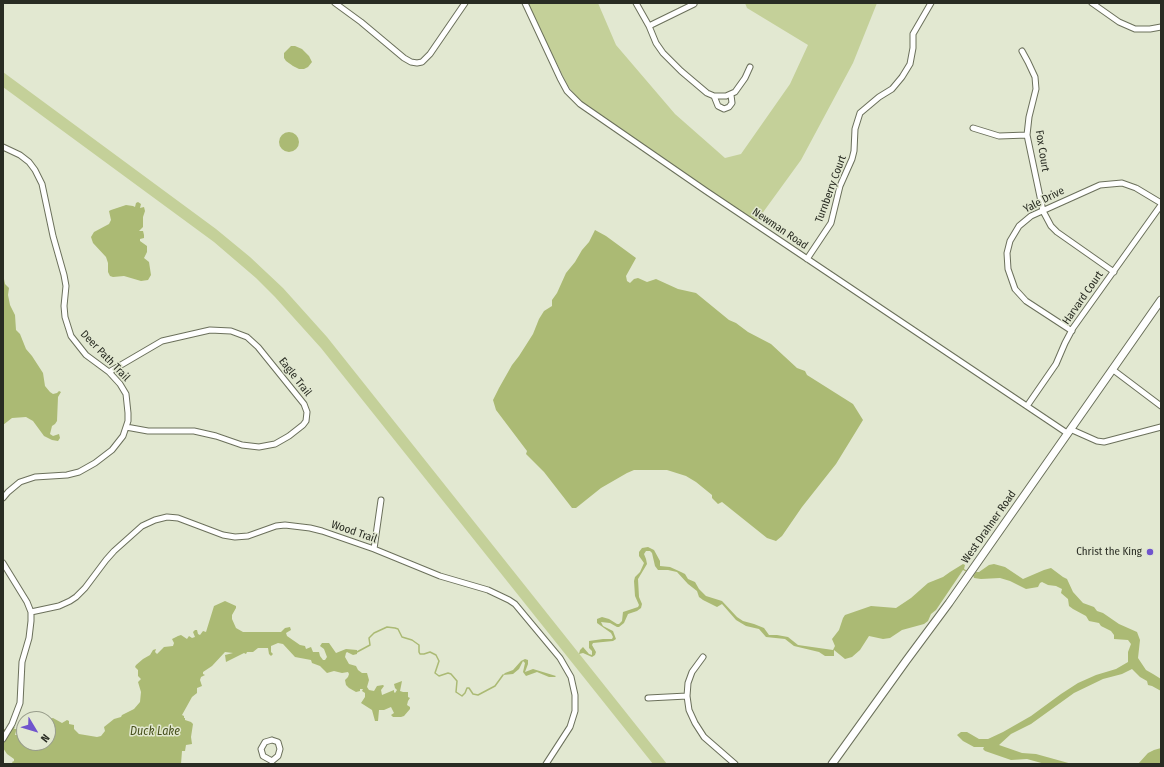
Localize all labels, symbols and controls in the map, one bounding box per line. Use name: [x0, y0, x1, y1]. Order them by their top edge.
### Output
street label: Fox Court: [1032, 129, 1052, 173]
street label: Turnberry Court: [813, 153, 849, 225]
street label: Yale Drive: [1021, 184, 1067, 216]
street label: Newman Road: [750, 206, 810, 252]
street label: Harvard Court: [1060, 269, 1106, 327]
street label: Deer Path Trail: [77, 328, 133, 384]
street label: Eagle Trail: [276, 355, 314, 399]
street label: West Drahner Road: [959, 488, 1019, 566]
street label: Wood Trail: [329, 518, 379, 546]
place label: Christ the King: [1076, 545, 1142, 559]
marker: Christ the King: [1145, 547, 1155, 557]
north arrow: [16, 711, 56, 751]
water label: Duck Lake: [130, 725, 180, 739]
text: N: [38, 731, 52, 745]

